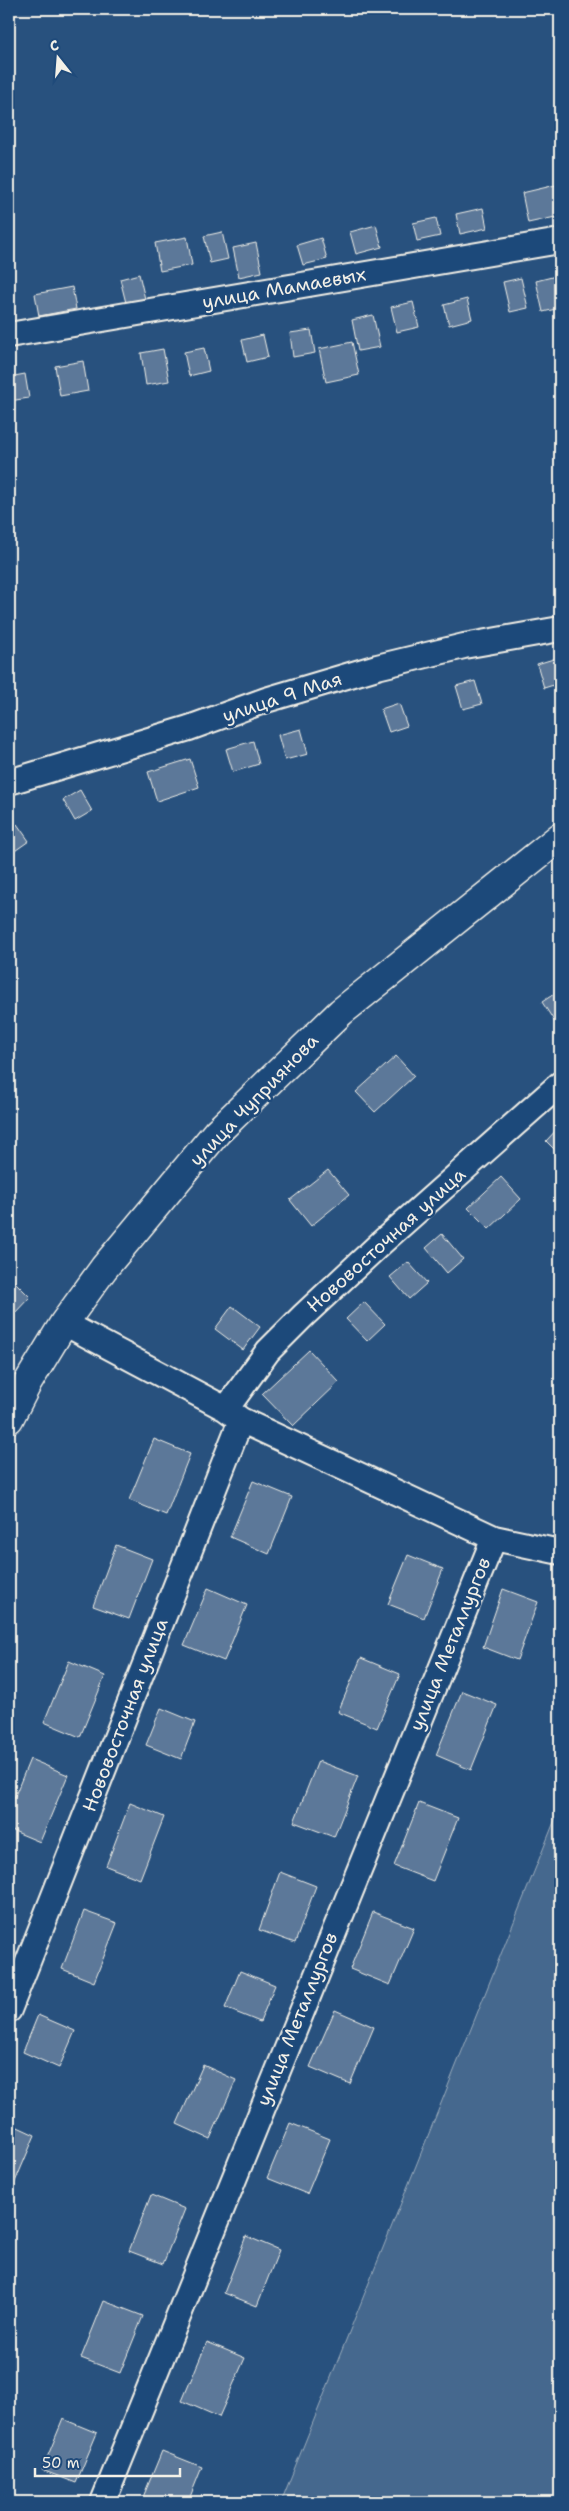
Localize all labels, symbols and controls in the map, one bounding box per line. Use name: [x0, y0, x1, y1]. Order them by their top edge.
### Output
north arrow: [32, 32, 82, 82]
text: С: [47, 36, 61, 55]
street label: улица Мамаевых: [200, 261, 368, 315]
street label: улица 9 Мая: [219, 666, 345, 728]
street label: улица Чуприянова: [184, 1028, 324, 1172]
street label: Нововосточная улица: [301, 1162, 471, 1318]
street label: улица Металлургов: [404, 1553, 496, 1735]
street label: Нововосточная улица: [77, 1614, 174, 1815]
street label: улица Металлургов: [251, 1928, 343, 2110]
scale bar: [35, 2446, 180, 2478]
text: 50 m: [42, 2453, 80, 2473]

